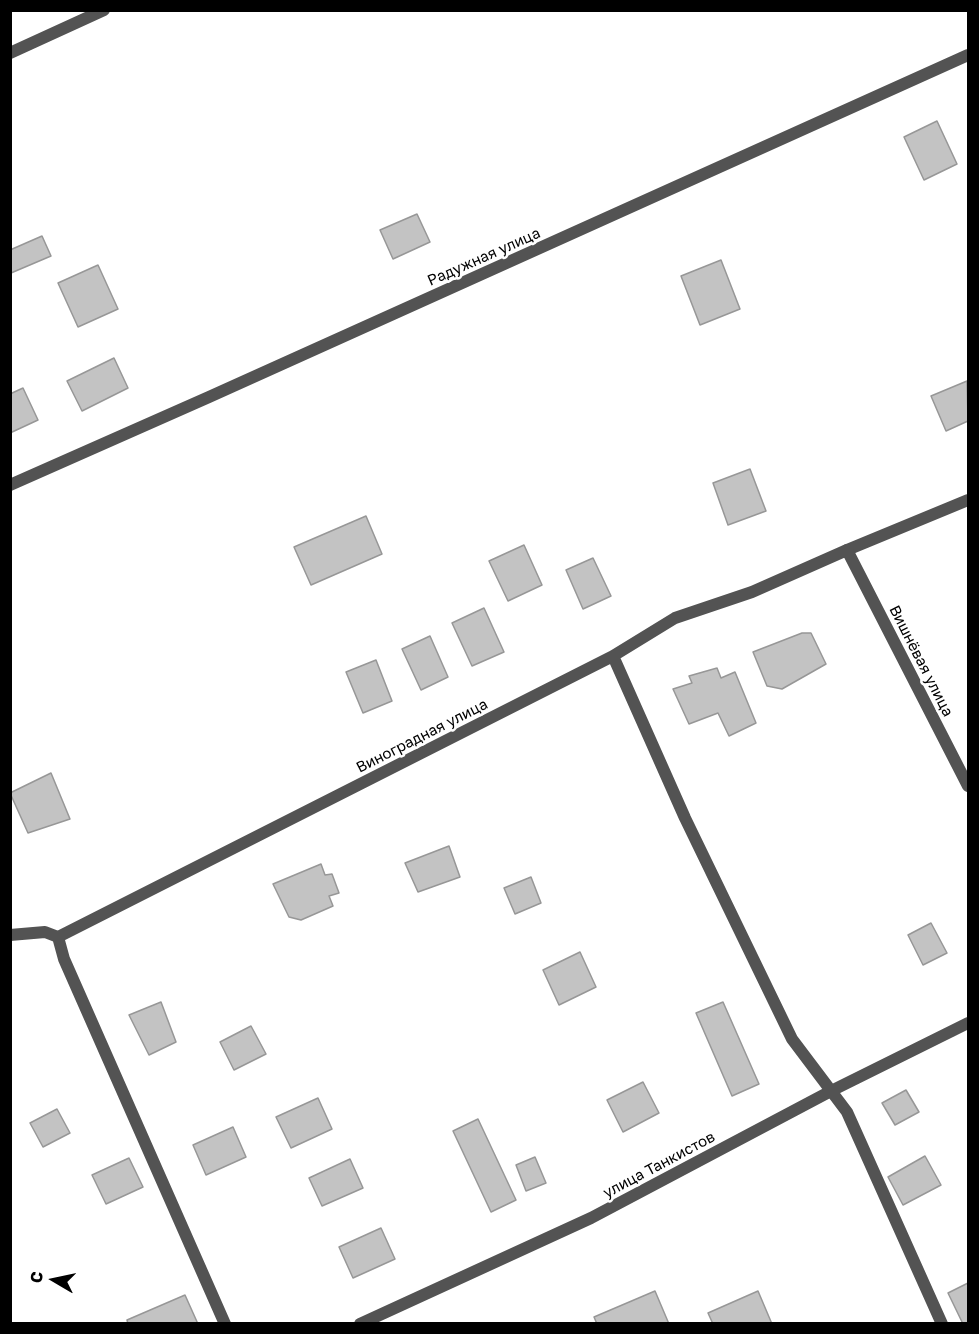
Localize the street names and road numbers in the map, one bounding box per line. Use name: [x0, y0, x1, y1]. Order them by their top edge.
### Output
street label: Радужная улица: [425, 224, 543, 290]
street label: Вишнёвая улица: [885, 602, 957, 720]
street label: Виноградная улица: [353, 695, 491, 777]
street label: улица Танкистов: [600, 1128, 718, 1202]

